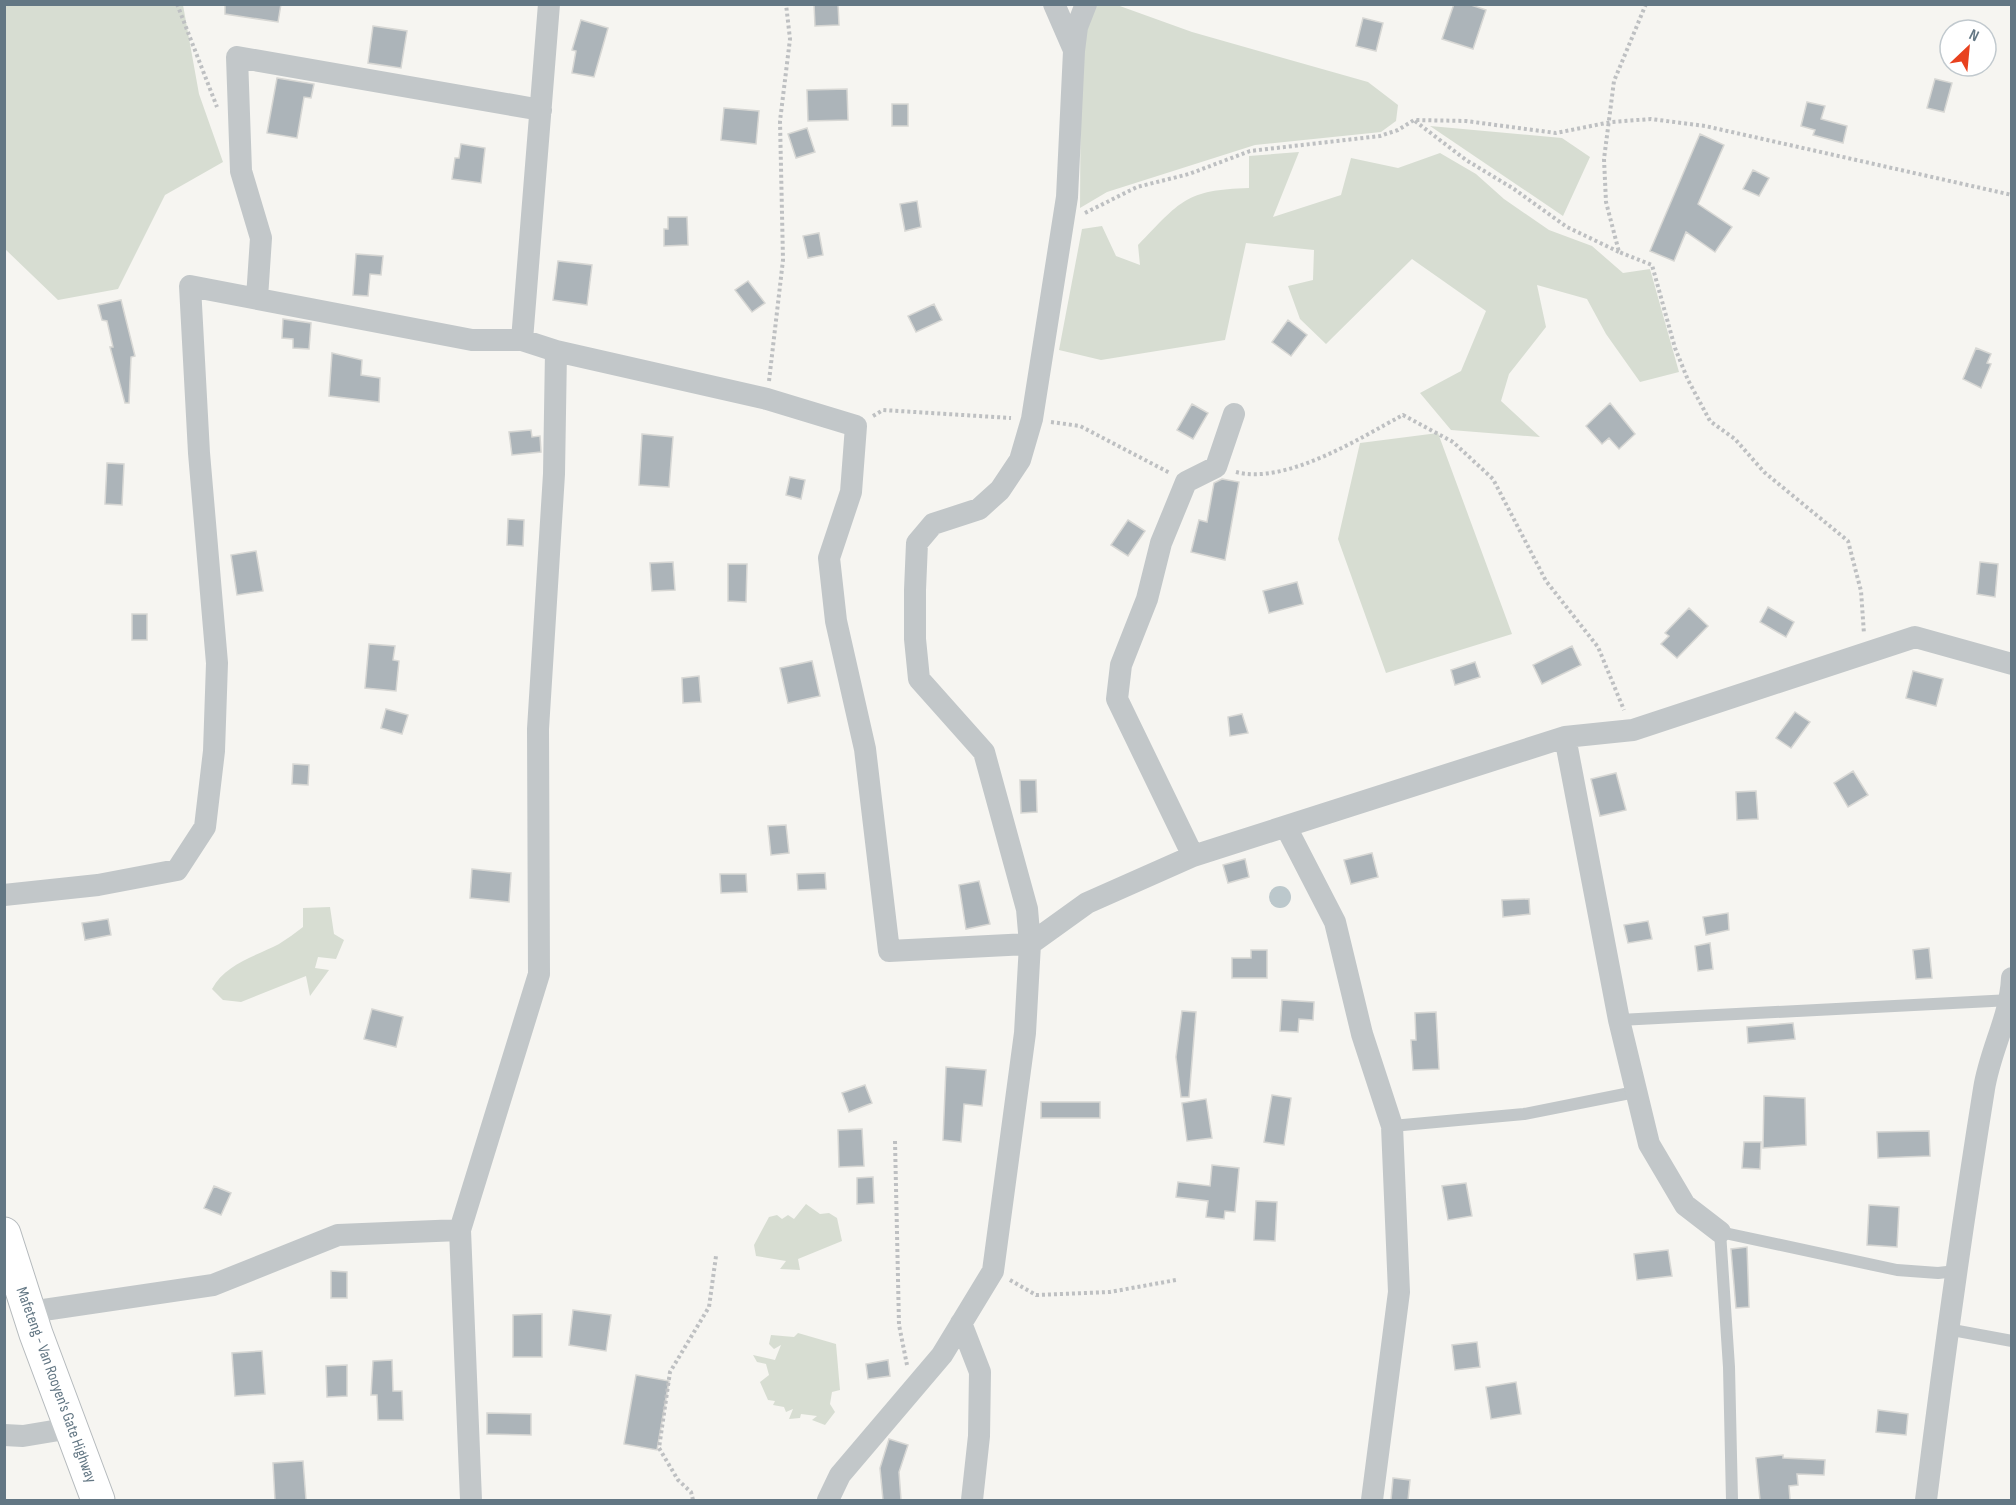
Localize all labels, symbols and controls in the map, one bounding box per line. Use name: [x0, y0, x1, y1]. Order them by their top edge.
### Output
north arrow: [1938, 18, 1998, 78]
text: N: [1966, 25, 1982, 46]
street label: Mafeteng - Van Rooyen's Gate Highway: [12, 1284, 100, 1486]

